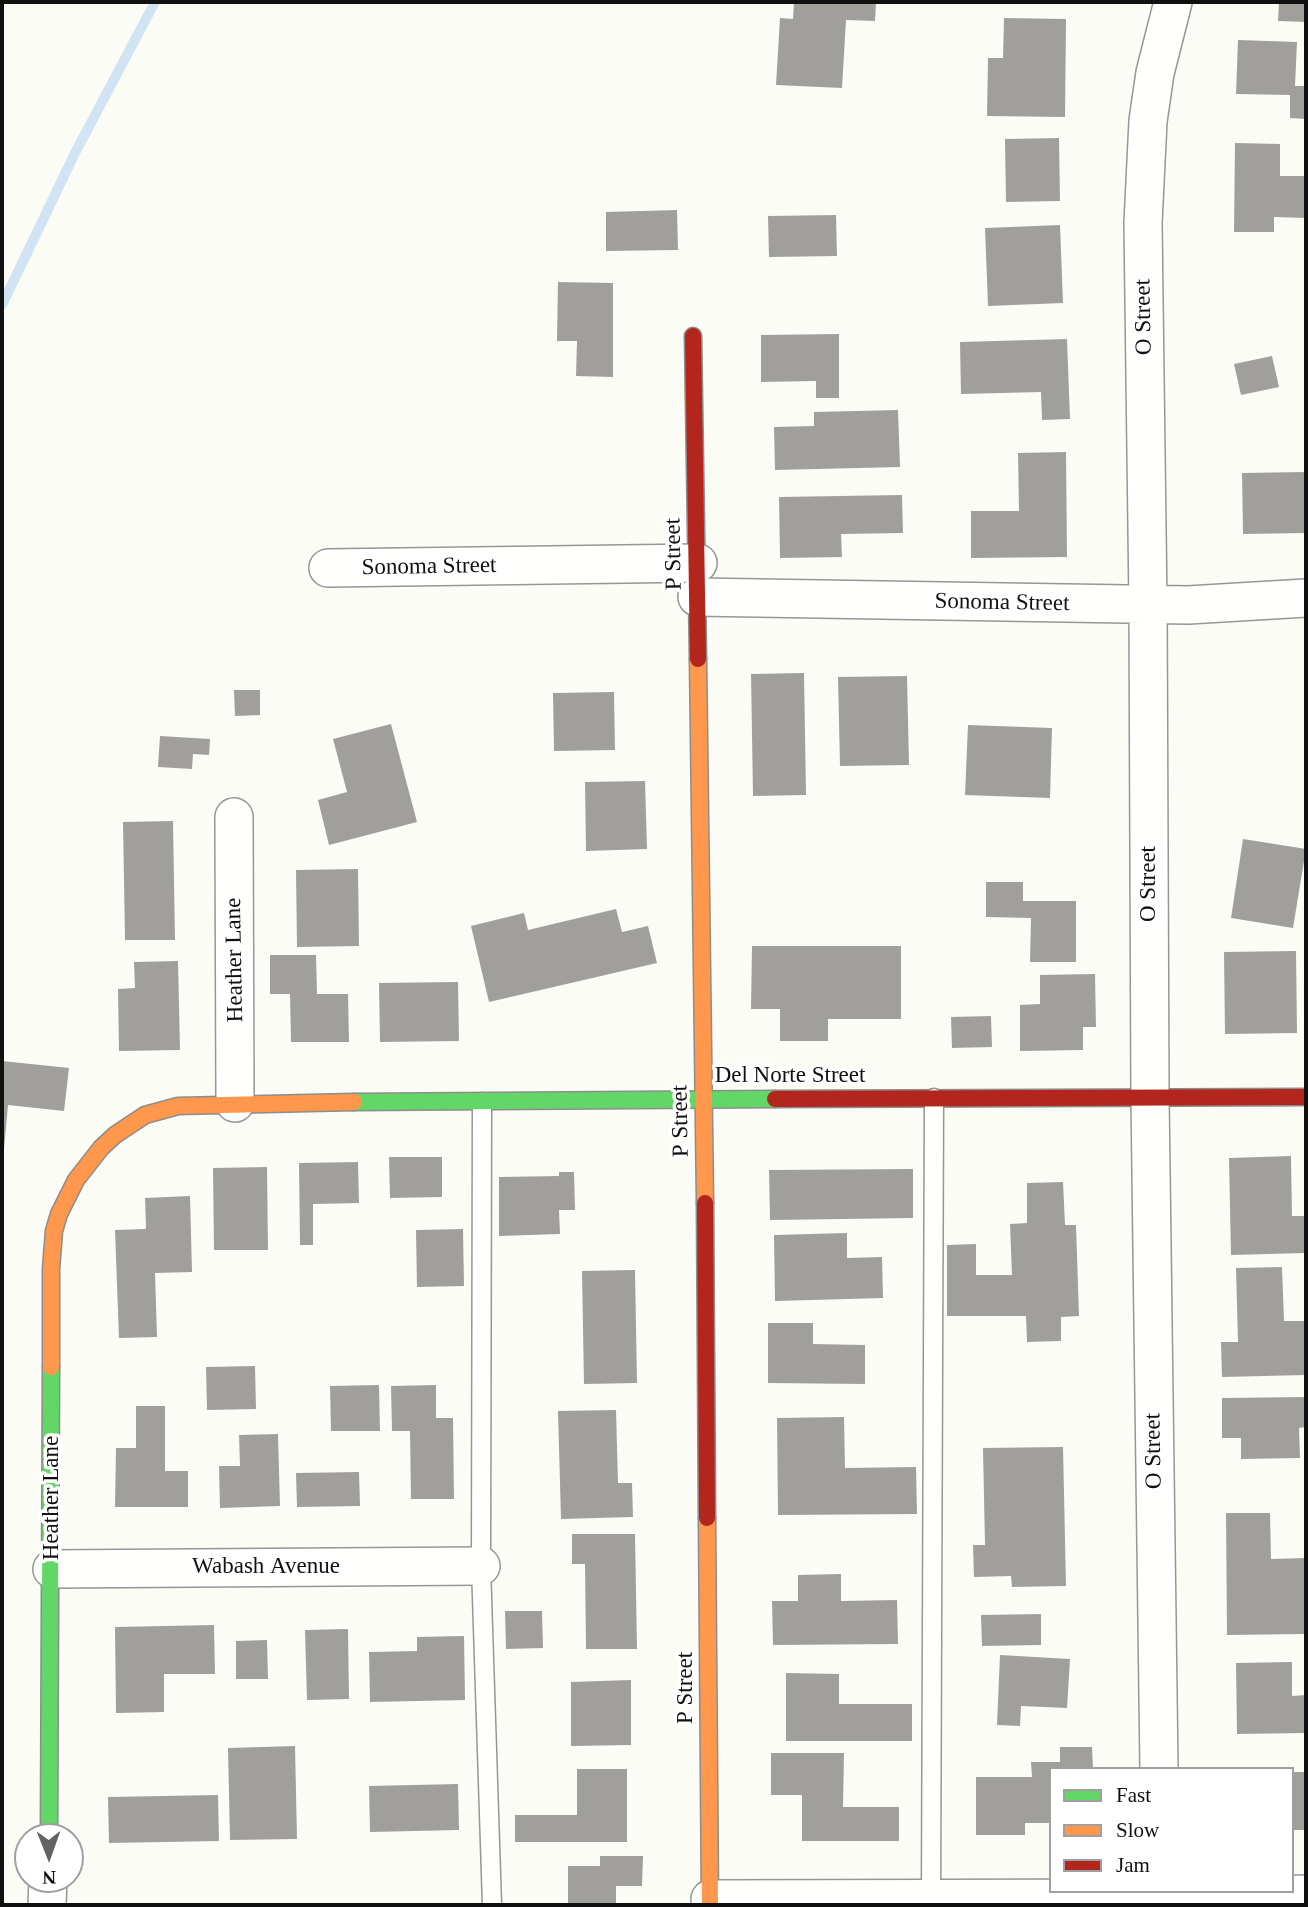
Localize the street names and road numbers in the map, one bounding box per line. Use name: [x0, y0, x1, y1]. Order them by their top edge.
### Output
street label: O Street: [1130, 279, 1158, 355]
street label: P Street: [660, 518, 688, 590]
street label: Sonoma Street: [361, 552, 497, 582]
street label: Sonoma Street: [934, 588, 1070, 618]
street label: O Street: [1135, 846, 1163, 922]
street label: Heather Lane: [220, 898, 250, 1022]
street label: Del Norte Street: [715, 1062, 865, 1090]
street label: P Street: [667, 1085, 695, 1157]
street label: O Street: [1140, 1413, 1168, 1489]
street label: Heather Lane: [38, 1436, 66, 1560]
street label: Wabash Avenue: [192, 1553, 340, 1581]
street label: P Street: [672, 1652, 700, 1724]

